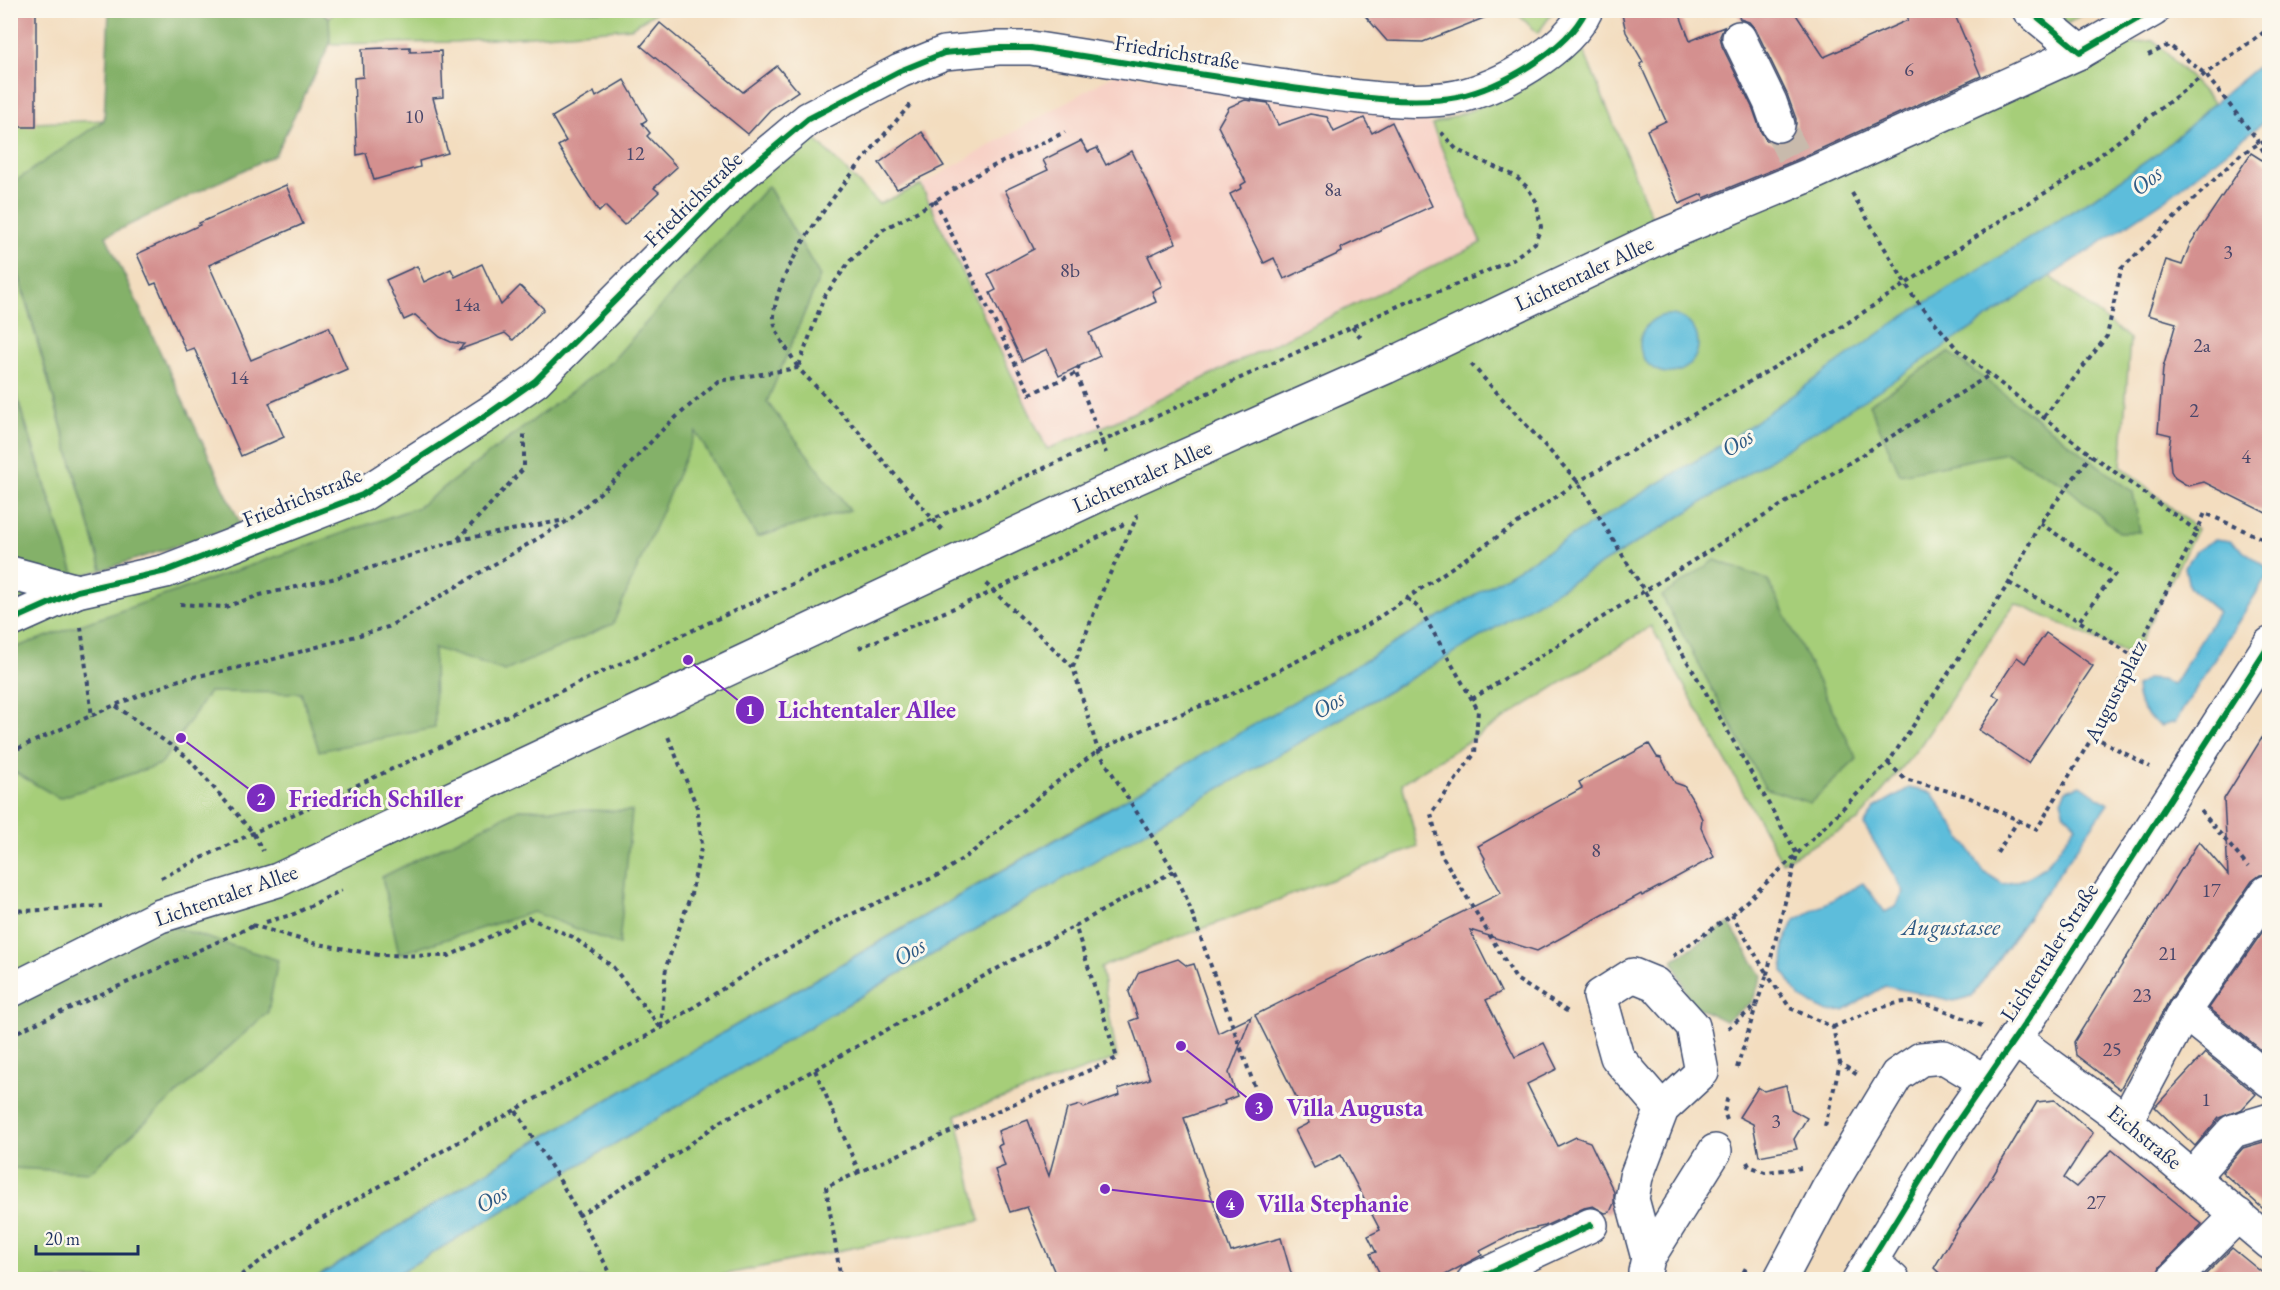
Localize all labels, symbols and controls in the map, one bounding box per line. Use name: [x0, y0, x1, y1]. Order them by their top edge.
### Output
street label: Friedrichstraße: [1112, 28, 1242, 76]
house number: 6: [1904, 56, 1914, 82]
house number: 10: [404, 103, 424, 129]
house number: 12: [625, 140, 645, 166]
street label: Friedrichstraße: [637, 144, 749, 253]
water label: Oos: [2124, 158, 2169, 202]
house number: 8a: [1324, 176, 1342, 202]
street label: Lichtentaler Allee: [1510, 228, 1658, 318]
house number: 3: [2223, 239, 2233, 265]
house number: 8b: [1060, 257, 1080, 283]
house number: 14a: [453, 291, 481, 317]
house number: 2a: [2193, 332, 2211, 358]
house number: 14: [229, 364, 249, 390]
house number: 2: [2189, 397, 2199, 423]
water label: Oos: [1715, 420, 1759, 464]
street label: Lichtentaler Allee: [1068, 432, 1217, 520]
house number: 4: [2241, 443, 2251, 469]
street label: Friedrichstraße: [238, 460, 366, 534]
street label: Augustaplatz: [2076, 634, 2153, 748]
water label: Oos: [1306, 682, 1350, 726]
callout: Lichtentaler Allee: [735, 689, 968, 731]
text: Lichtentaler Allee: [778, 694, 956, 725]
text: 1: [745, 698, 755, 721]
callout: Friedrich Schiller: [246, 777, 475, 819]
text: Friedrich Schiller: [289, 783, 463, 814]
text: 2: [256, 787, 266, 810]
house number: 8: [1591, 837, 1601, 863]
street label: Lichtentaler Allee: [151, 857, 302, 933]
street label: Lichtentaler Straße: [1993, 877, 2105, 1027]
house number: 17: [2201, 877, 2221, 903]
water label: Augustasee: [1900, 911, 2001, 942]
water label: Oos: [887, 929, 931, 973]
house number: 21: [2158, 940, 2178, 966]
house number: 23: [2132, 982, 2152, 1008]
house number: 25: [2102, 1036, 2122, 1062]
callout: Villa Augusta: [1244, 1086, 1435, 1128]
house number: 1: [2201, 1086, 2211, 1112]
text: Villa Augusta: [1287, 1092, 1424, 1124]
text: 3: [1254, 1096, 1264, 1119]
street label: Eichstraße: [2102, 1098, 2189, 1176]
house number: 3: [1771, 1108, 1781, 1134]
water label: Oos: [469, 1176, 513, 1220]
callout: Villa Stephanie: [1215, 1183, 1420, 1225]
text: Villa Stephanie: [1257, 1188, 1409, 1219]
house number: 27: [2086, 1189, 2106, 1215]
text: 4: [1225, 1192, 1235, 1215]
scale bar: [36, 1218, 138, 1256]
text: 20 m: [45, 1227, 80, 1250]

